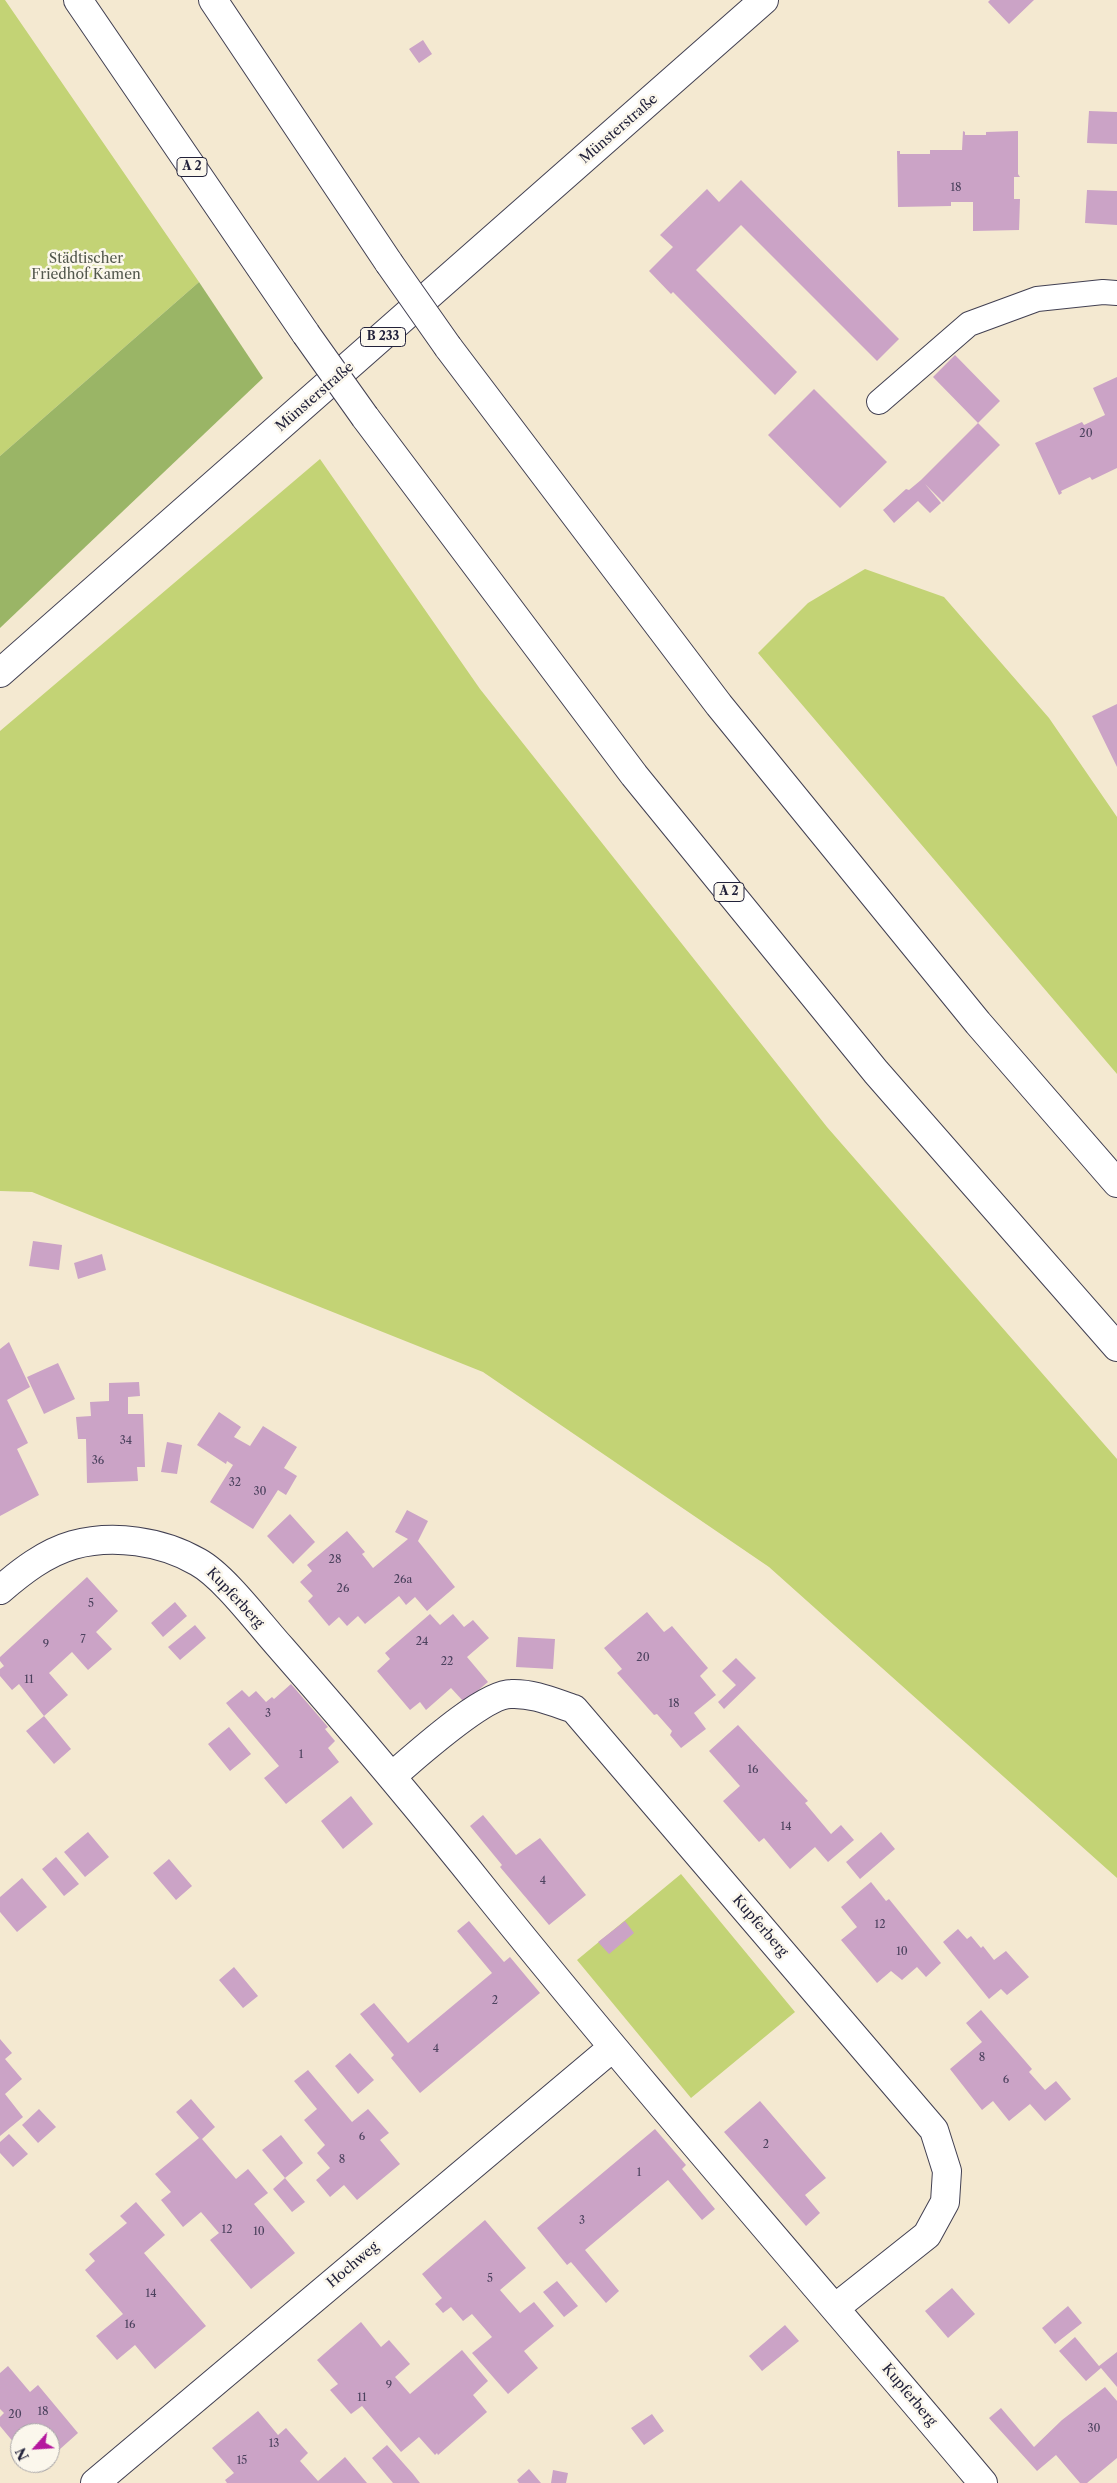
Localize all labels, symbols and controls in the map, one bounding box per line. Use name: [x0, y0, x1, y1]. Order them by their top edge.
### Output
street label: Münsterstraße: [577, 91, 661, 167]
road number: A 2: [177, 158, 207, 176]
house number: 18: [950, 181, 962, 195]
park label: Städtischer Friedhof Kamen: [31, 251, 141, 284]
road number: B 233: [360, 328, 406, 347]
street label: Münsterstraße: [273, 359, 357, 435]
house number: 20: [1079, 427, 1093, 441]
road number: A 2: [714, 882, 744, 902]
house number: 34: [120, 1434, 132, 1448]
house number: 36: [92, 1454, 104, 1468]
house number: 32: [229, 1476, 241, 1490]
house number: 30: [253, 1485, 267, 1499]
house number: 28: [329, 1553, 341, 1567]
street label: Kupferberg: [203, 1564, 267, 1632]
house number: 26a: [394, 1573, 412, 1587]
house number: 26: [337, 1582, 349, 1596]
house number: 5: [88, 1597, 94, 1611]
house number: 7: [80, 1633, 86, 1647]
house number: 24: [416, 1635, 428, 1649]
house number: 9: [43, 1638, 49, 1652]
house number: 20: [636, 1651, 650, 1665]
house number: 22: [441, 1655, 453, 1669]
house number: 11: [24, 1673, 34, 1687]
house number: 18: [668, 1697, 680, 1711]
house number: 3: [265, 1707, 271, 1721]
house number: 1: [299, 1748, 303, 1762]
house number: 16: [747, 1763, 759, 1777]
house number: 14: [781, 1820, 791, 1834]
house number: 4: [540, 1874, 546, 1888]
street label: Kupferberg: [729, 1892, 791, 1960]
house number: 12: [875, 1918, 885, 1932]
house number: 10: [896, 1945, 908, 1959]
house number: 2: [492, 1994, 498, 2008]
house number: 4: [433, 2042, 439, 2056]
house number: 8: [979, 2051, 985, 2065]
house number: 6: [1003, 2073, 1009, 2087]
house number: 6: [359, 2130, 365, 2144]
house number: 2: [763, 2138, 769, 2152]
house number: 8: [339, 2153, 345, 2167]
house number: 1: [637, 2166, 641, 2180]
house number: 3: [579, 2214, 585, 2228]
house number: 12: [222, 2223, 232, 2237]
house number: 10: [253, 2225, 265, 2239]
street label: Hochweg: [324, 2238, 382, 2292]
house number: 5: [487, 2272, 493, 2286]
house number: 14: [146, 2287, 156, 2301]
house number: 16: [124, 2318, 136, 2332]
street label: Kupferberg: [878, 2360, 940, 2430]
house number: 9: [386, 2379, 392, 2393]
house number: 11: [357, 2391, 367, 2405]
house number: 18: [37, 2405, 49, 2419]
house number: 20: [8, 2408, 22, 2422]
house number: 30: [1087, 2422, 1101, 2436]
north arrow: [10, 2423, 60, 2473]
house number: 13: [269, 2437, 279, 2451]
text: N: [12, 2445, 33, 2464]
house number: 15: [237, 2454, 247, 2468]

